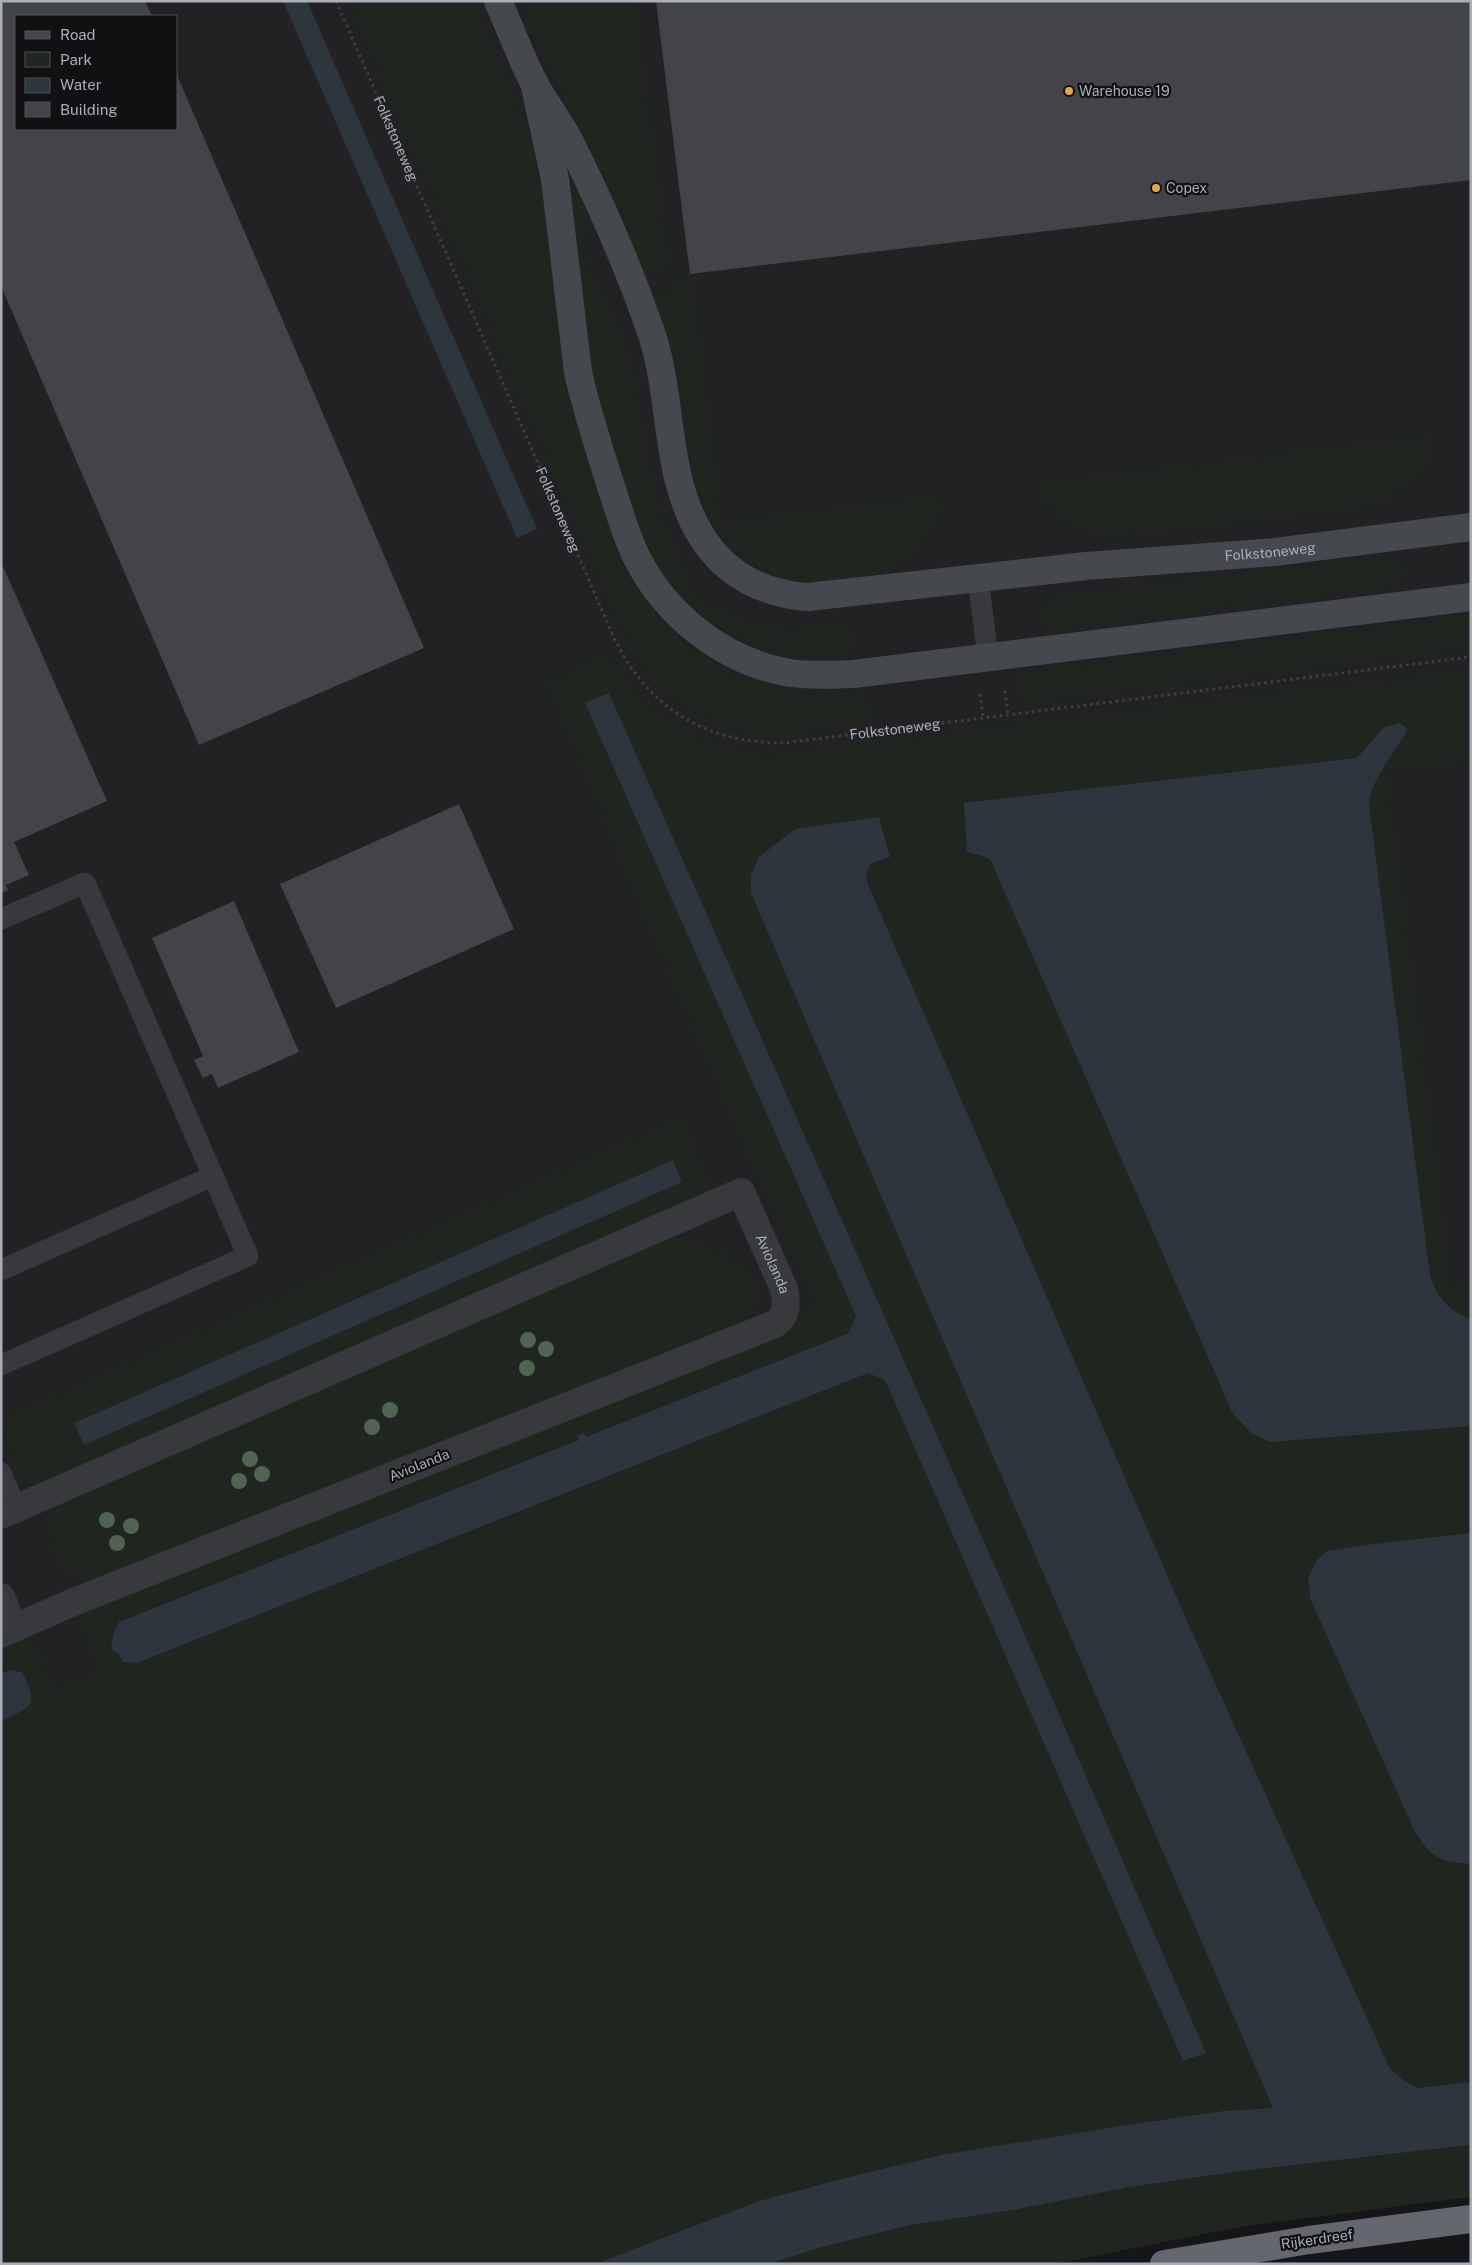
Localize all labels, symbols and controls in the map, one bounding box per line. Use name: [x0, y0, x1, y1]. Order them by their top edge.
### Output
legend: [15, 15, 178, 130]
text: Road: [60, 26, 96, 43]
text: Park: [60, 51, 92, 68]
text: Water: [60, 76, 102, 93]
place label: Warehouse 19: [1079, 83, 1170, 99]
marker: Warehouse 19: [1063, 85, 1075, 97]
street label: Folkstoneweg: [370, 93, 422, 184]
text: Building: [60, 101, 118, 118]
place label: Copex: [1166, 180, 1207, 196]
marker: Copex: [1150, 182, 1162, 194]
street label: Folkstoneweg: [532, 465, 584, 555]
street label: Folkstoneweg: [1224, 539, 1317, 564]
street label: Folkstoneweg: [849, 715, 942, 743]
street label: Aviolanda: [753, 1231, 793, 1295]
street label: Aviolanda: [386, 1446, 452, 1484]
street label: Rijkerdreef: [1280, 2226, 1354, 2252]

